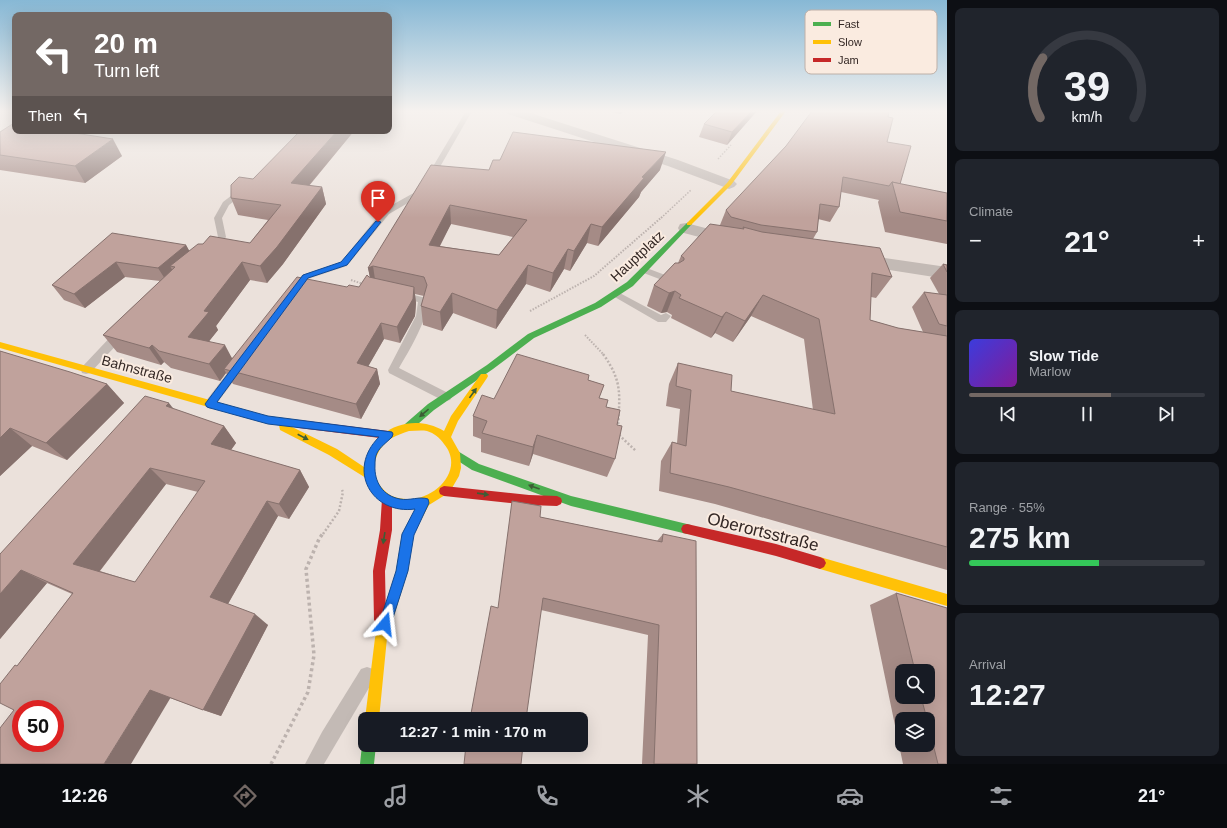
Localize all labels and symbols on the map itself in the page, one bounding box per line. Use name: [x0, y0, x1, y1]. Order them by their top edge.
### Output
legend: [805, 10, 937, 74]
text: Fast: [838, 18, 859, 30]
text: Slow: [838, 36, 862, 48]
text: Jam: [838, 54, 859, 66]
pin: [361, 181, 395, 222]
street label: Hauptplatz: [607, 227, 667, 285]
street label: Bahnstraße: [100, 352, 174, 386]
one-way arrow: [469, 387, 477, 398]
one-way arrow: [418, 409, 429, 418]
one-way arrow: [297, 434, 308, 440]
one-way arrow: [528, 483, 540, 489]
one-way arrow: [477, 491, 489, 497]
street label: Oberortsstraße: [705, 509, 821, 555]
one-way arrow: [381, 532, 387, 544]
position arrow: [364, 603, 406, 645]
speed limit sign: 50: [12, 700, 64, 752]

